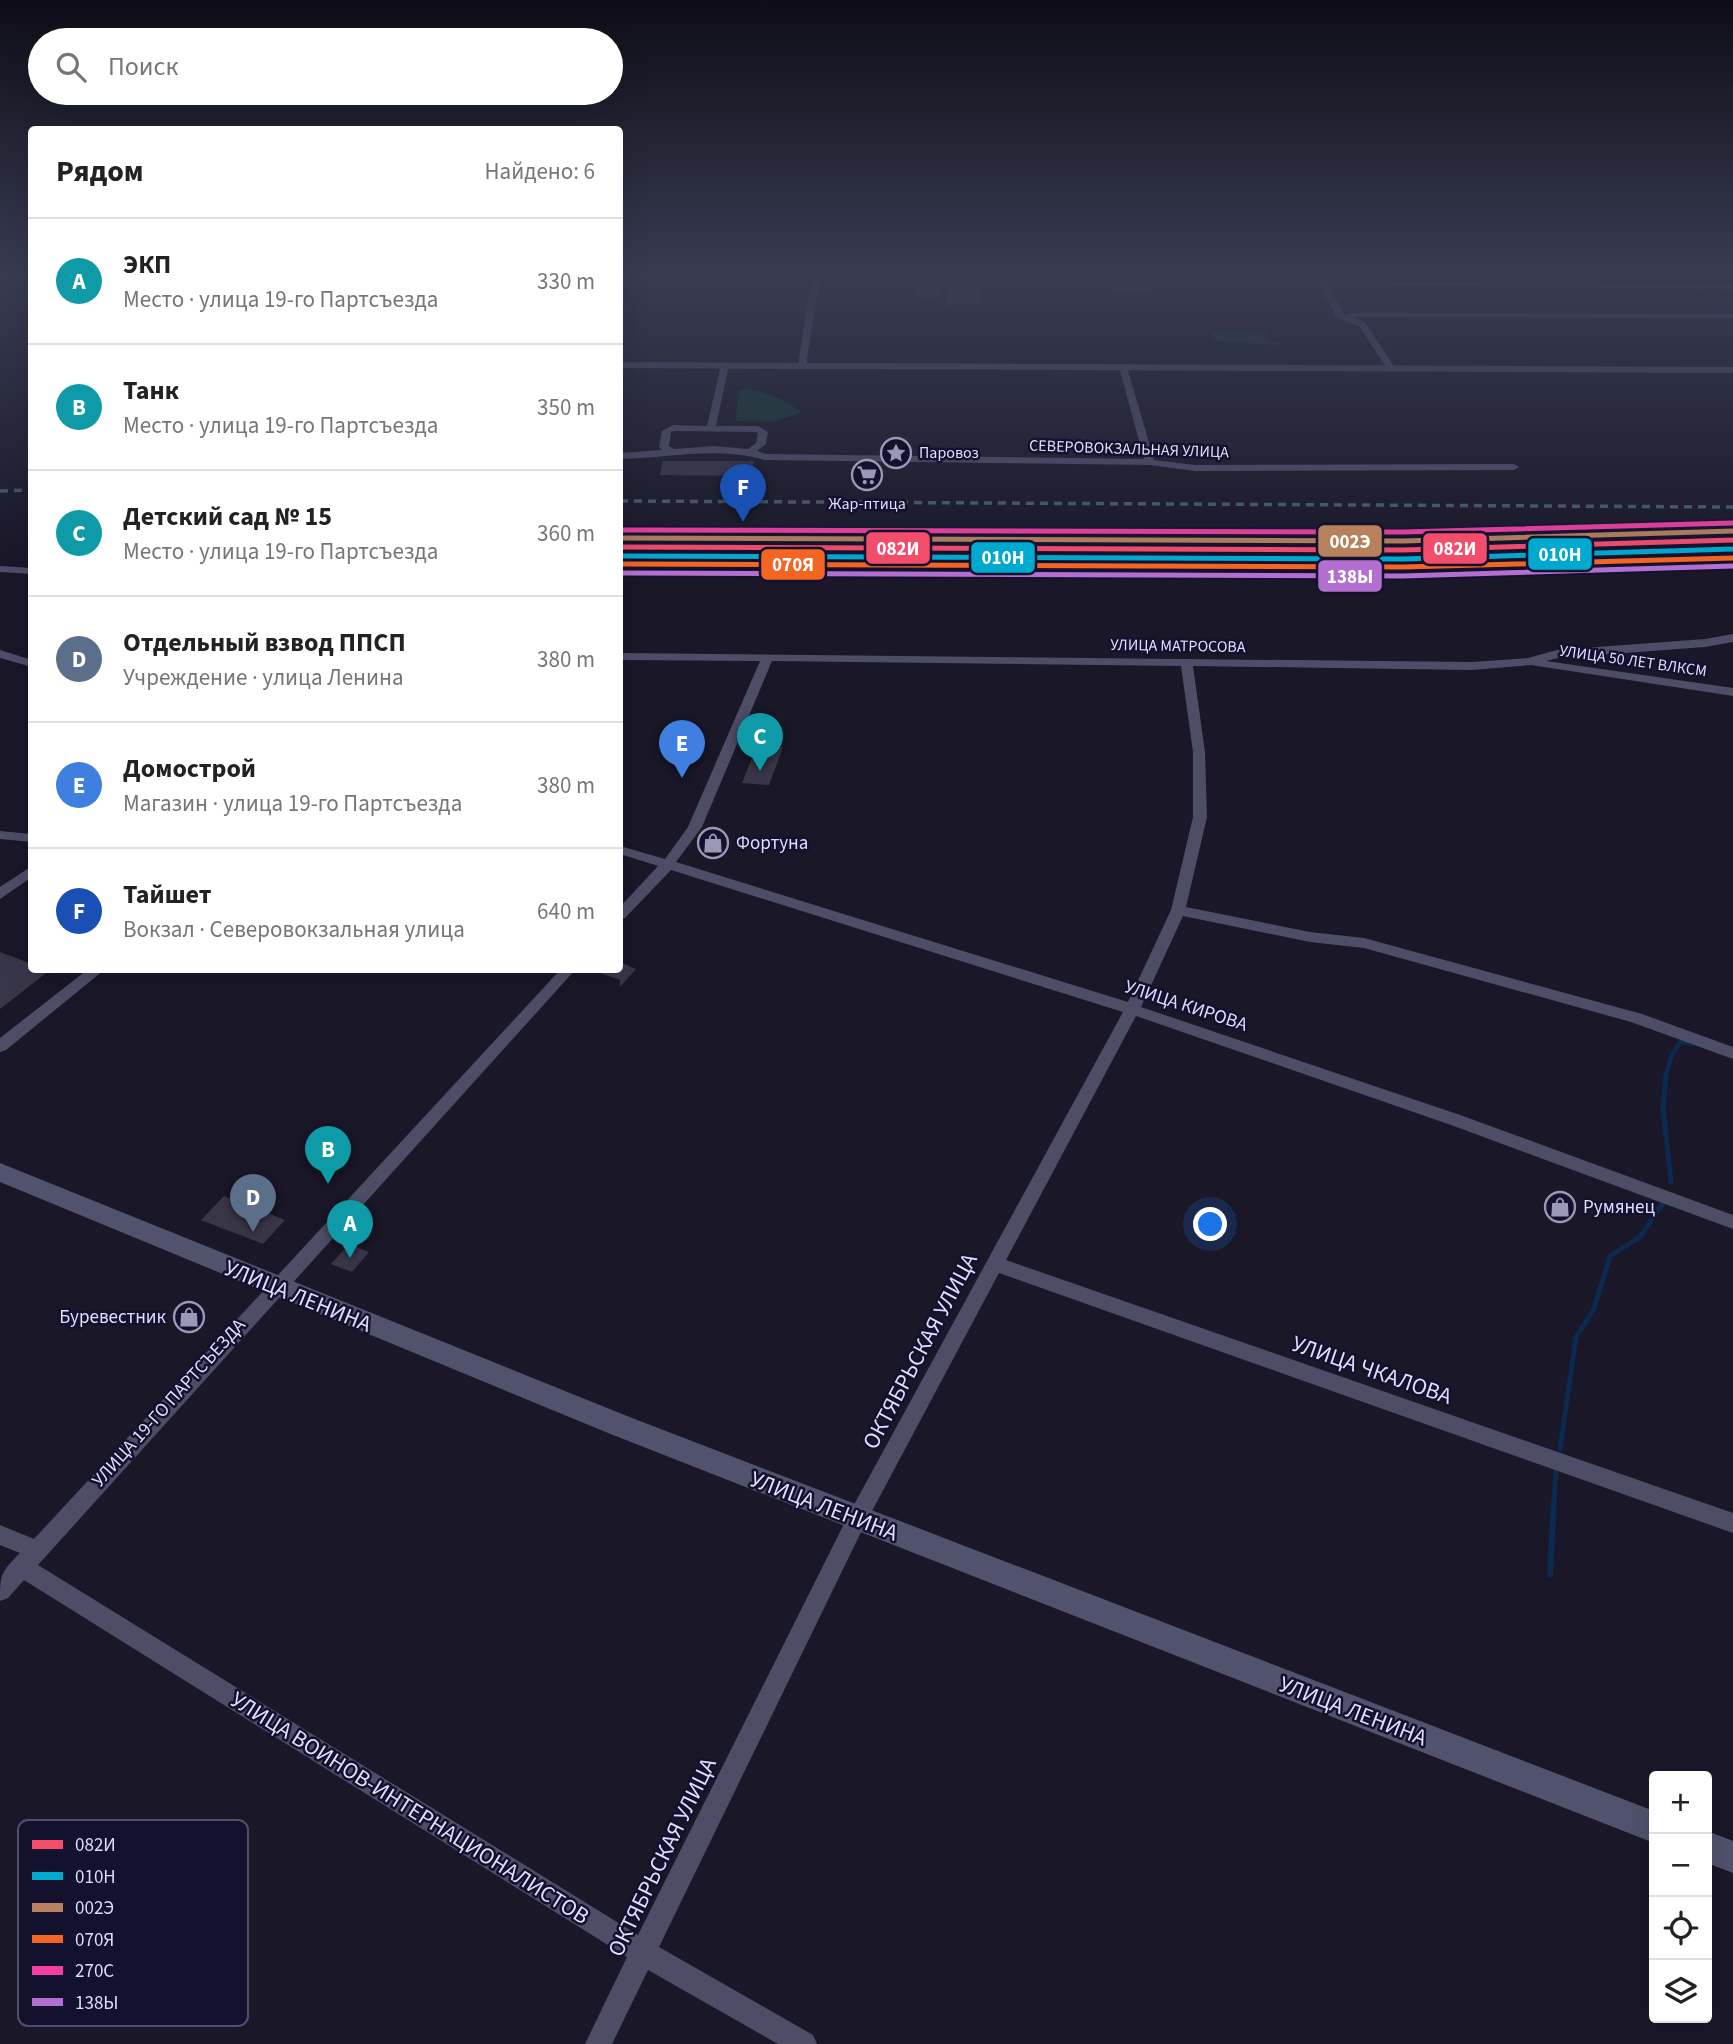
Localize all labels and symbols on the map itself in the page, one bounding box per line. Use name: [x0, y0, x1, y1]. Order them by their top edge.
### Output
street label: СЕВЕРОВОКЗАЛЬНАЯ УЛИЦА: [1029, 435, 1230, 463]
place icon: Паровоз: [879, 436, 913, 470]
place label: Паровоз: [919, 442, 979, 464]
supermarket icon: Жар-птица: [850, 458, 884, 492]
pin: F: [720, 464, 766, 522]
place label: Жар-птица: [828, 493, 906, 515]
line badge: 002Э: [1317, 524, 1383, 558]
text: 002Э: [1329, 529, 1371, 556]
line badge: 082И: [865, 531, 931, 565]
line badge: 082И: [1422, 532, 1488, 565]
text: 082И: [877, 536, 919, 563]
text: 082И: [1434, 536, 1476, 563]
line badge: 010Н: [1527, 537, 1593, 571]
line badge: 010Н: [970, 541, 1036, 574]
text: 010Н: [1539, 542, 1581, 569]
text: 010Н: [982, 545, 1024, 572]
line badge: 070Я: [760, 548, 826, 581]
text: 070Я: [772, 552, 814, 579]
line badge: 138Ы: [1317, 559, 1383, 593]
text: 138Ы: [1327, 564, 1373, 591]
street label: УЛИЦА МАТРОСОВА: [1110, 634, 1246, 658]
street label: УЛИЦА 50 ЛЕТ ВЛКСМ: [1558, 640, 1708, 682]
pin: C: [737, 713, 783, 771]
pin: E: [659, 720, 705, 778]
shop icon: Фортуна: [696, 826, 730, 860]
place label: Фортуна: [736, 830, 808, 857]
street label: УЛИЦА КИРОВА: [1121, 973, 1252, 1039]
pin: B: [305, 1126, 351, 1184]
pin: D: [230, 1174, 276, 1232]
shop icon: Румянец: [1543, 1190, 1577, 1224]
place label: Румянец: [1583, 1194, 1656, 1221]
pin: A: [327, 1200, 373, 1258]
your location: [1193, 1207, 1227, 1241]
street label: ОКТЯБРЬСКАЯ УЛИЦА: [854, 1247, 986, 1455]
street label: УЛИЦА ЛЕНИНА: [219, 1251, 377, 1341]
shop icon: Буревестник: [172, 1300, 206, 1334]
place label: Буревестник: [59, 1304, 167, 1331]
street label: УЛИЦА 19-ГО ПАРТСЪЕЗДА: [86, 1312, 253, 1493]
street label: УЛИЦА ЧКАЛОВА: [1287, 1327, 1457, 1413]
street label: УЛИЦА ЛЕНИНА: [745, 1463, 903, 1550]
street label: УЛИЦА ЛЕНИНА: [1274, 1668, 1432, 1755]
street label: УЛИЦА ВОИНОВ-ИНТЕРНАЦИОНАЛИСТОВ: [224, 1683, 596, 1933]
street label: ОКТЯБРЬСКАЯ УЛИЦА: [599, 1751, 725, 1962]
legend: [18, 1820, 248, 2026]
text: 082И: [75, 1832, 116, 1859]
text: 010Н: [75, 1864, 116, 1891]
text: 002Э: [75, 1895, 114, 1922]
text: 070Я: [75, 1927, 114, 1954]
text: 270С: [75, 1958, 114, 1985]
text: 138Ы: [75, 1990, 119, 2017]

